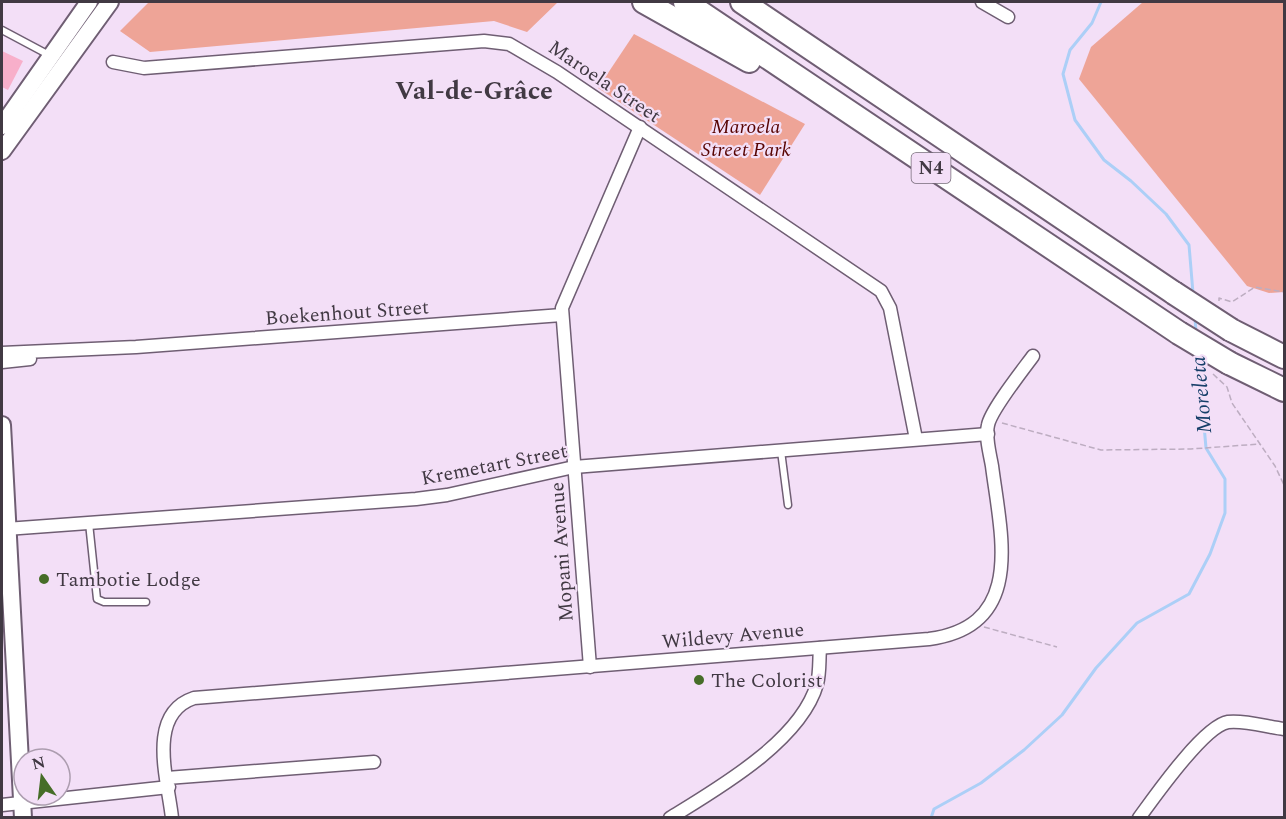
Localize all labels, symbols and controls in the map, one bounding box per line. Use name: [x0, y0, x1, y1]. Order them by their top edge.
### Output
street label: Maroela Street: [542, 33, 667, 131]
district label: Val-de-Grâce: [395, 71, 553, 111]
park label: Maroela Street Park: [701, 112, 791, 165]
road number: N4: [912, 153, 950, 183]
street label: Boekenhout Street: [264, 292, 430, 334]
water label: Moreleta: [1183, 354, 1221, 435]
street label: Kremetart Street: [419, 436, 570, 494]
street label: Mopani Avenue: [542, 481, 582, 623]
place label: Tambotie Lodge: [56, 565, 201, 595]
marker: Tambotie Lodge: [37, 572, 51, 586]
street label: Wildevy Avenue: [661, 615, 805, 657]
place label: The Colorist: [711, 666, 823, 696]
marker: The Colorist: [692, 673, 706, 687]
north arrow: [12, 747, 72, 807]
text: N: [29, 750, 48, 777]

